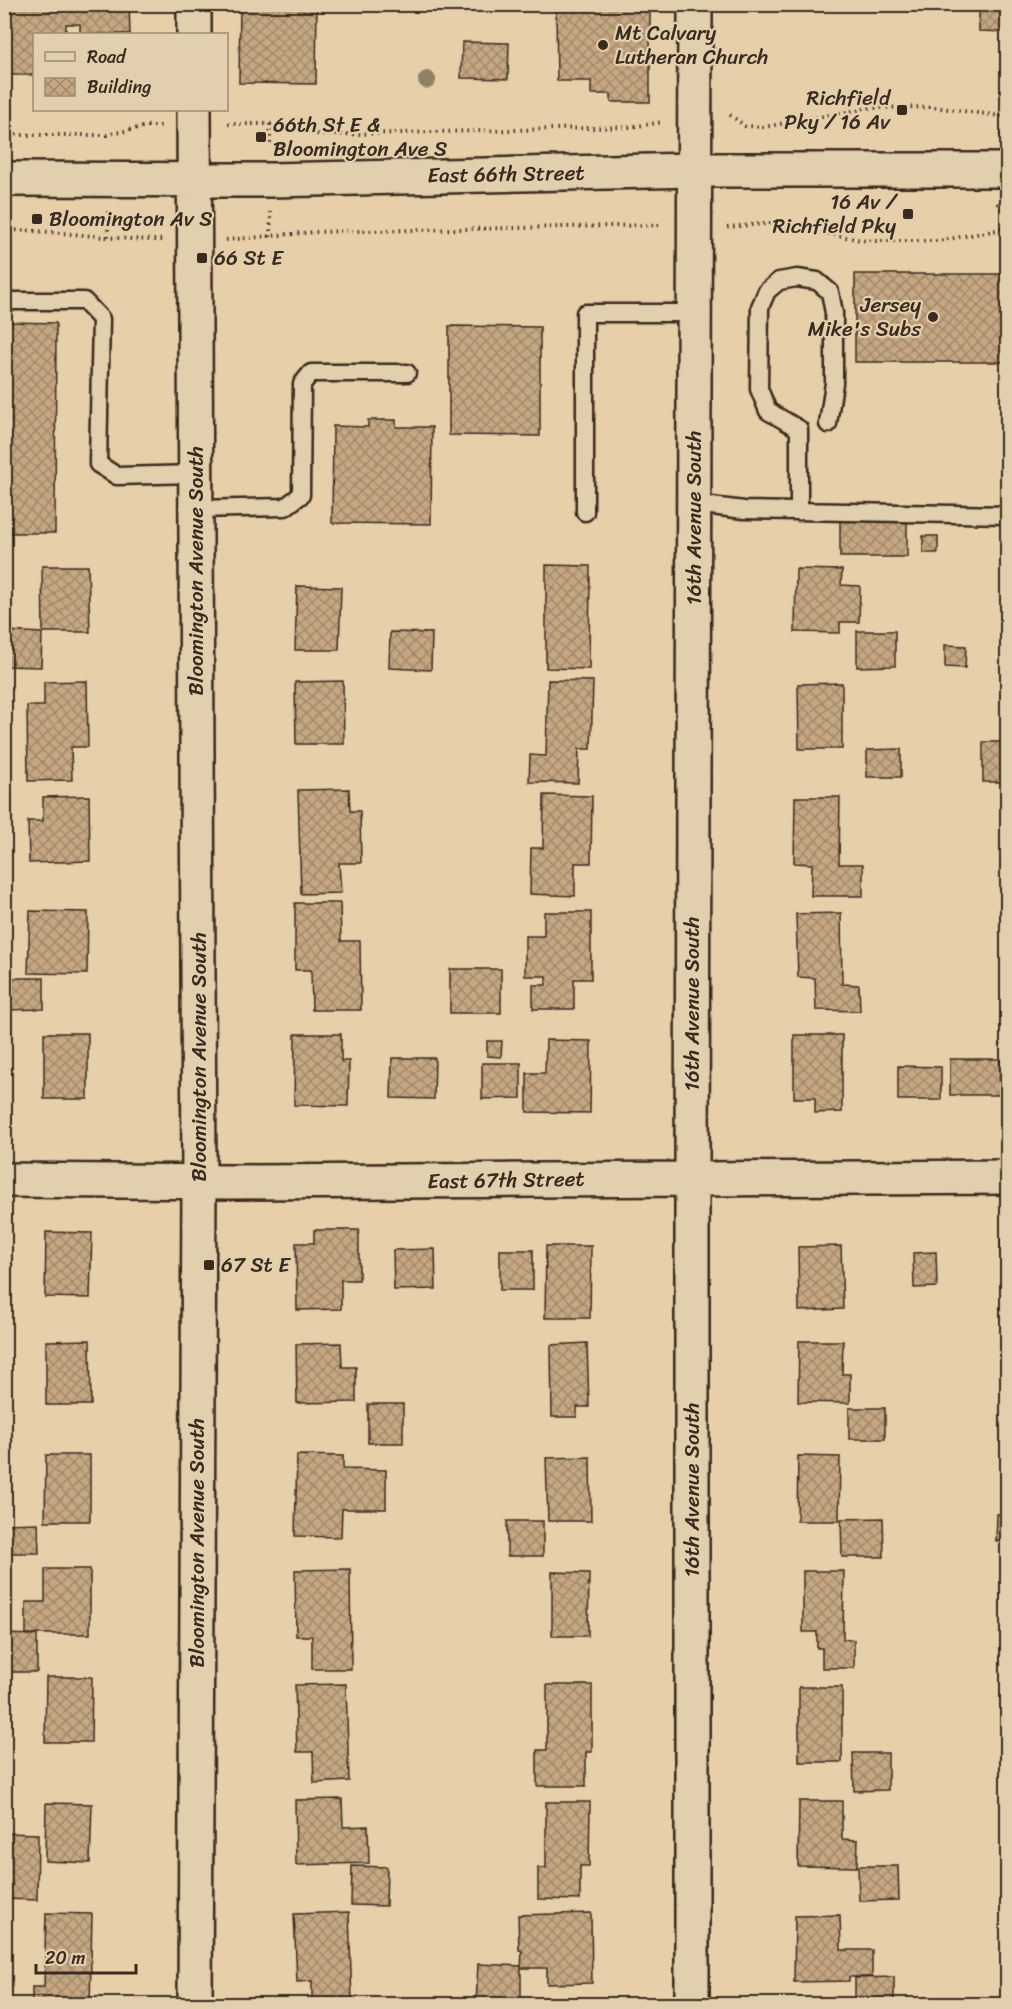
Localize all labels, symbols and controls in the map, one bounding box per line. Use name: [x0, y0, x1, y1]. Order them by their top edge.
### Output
place label: Mt Calvary Lutheran Church: [615, 14, 768, 76]
legend: [33, 33, 228, 111]
marker: Mt Calvary Lutheran Church: [596, 38, 610, 52]
text: Road: [87, 41, 127, 73]
text: Building: [87, 71, 151, 103]
place label: Richfield Pky / 16 Av: [784, 79, 892, 141]
marker: Richfield Pky / 16 Av: [895, 103, 909, 117]
place label: 66th St E & Bloomington Ave S: [273, 106, 447, 168]
marker: 66th St E & Bloomington Ave S: [254, 130, 268, 144]
street label: East 66th Street: [427, 154, 585, 194]
place label: 16 Av / Richfield Pky: [772, 183, 899, 245]
place label: Bloomington Av S: [49, 200, 212, 238]
marker: 16 Av / Richfield Pky: [901, 207, 915, 221]
marker: Bloomington Av S: [30, 212, 44, 226]
place label: 66 St E: [214, 239, 284, 277]
marker: 66 St E: [195, 251, 209, 265]
place label: Jersey Mike's Subs: [808, 286, 921, 348]
marker: Jersey Mike's Subs: [926, 310, 940, 324]
street label: 16th Avenue South: [675, 431, 713, 605]
street label: Bloomington Avenue South: [177, 446, 215, 696]
street label: 16th Avenue South: [673, 917, 711, 1091]
street label: Bloomington Avenue South: [180, 932, 218, 1182]
street label: East 67th Street: [427, 1160, 585, 1200]
place label: 67 St E: [221, 1246, 291, 1284]
marker: 67 St E: [202, 1258, 216, 1272]
street label: 16th Avenue South: [673, 1403, 711, 1577]
street label: Bloomington Avenue South: [178, 1418, 216, 1668]
scale bar: [36, 1937, 136, 1975]
text: 20 m: [45, 1942, 85, 1974]

